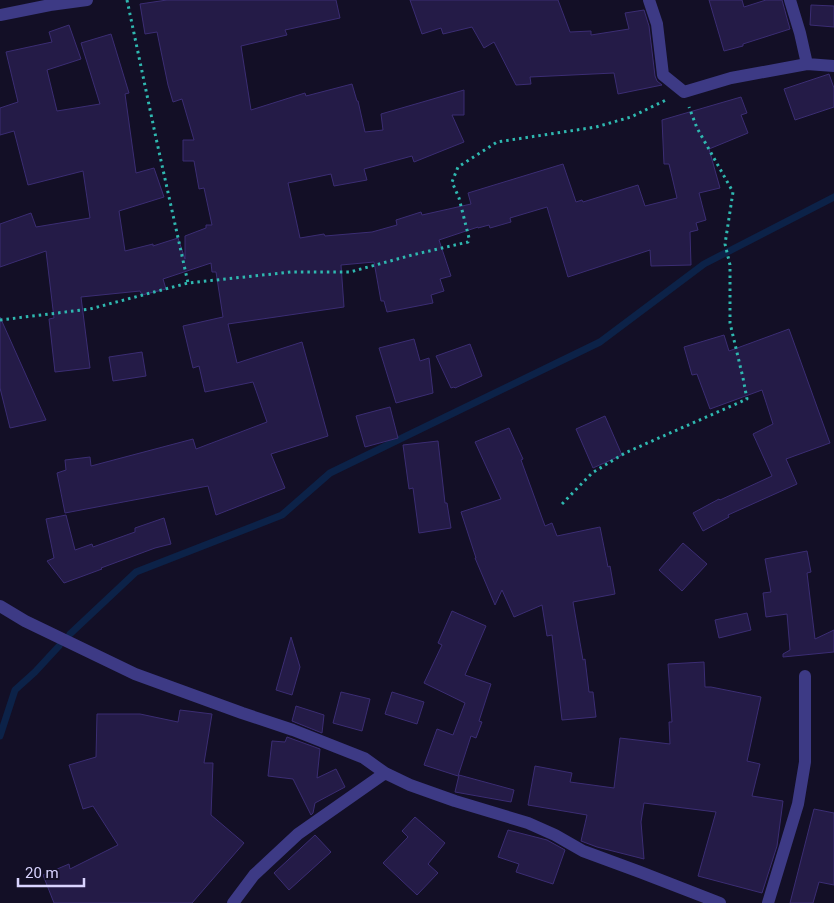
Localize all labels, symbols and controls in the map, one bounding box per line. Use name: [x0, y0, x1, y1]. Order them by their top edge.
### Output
scale bar: [18, 856, 84, 888]
text: 20 m: [25, 864, 59, 882]

